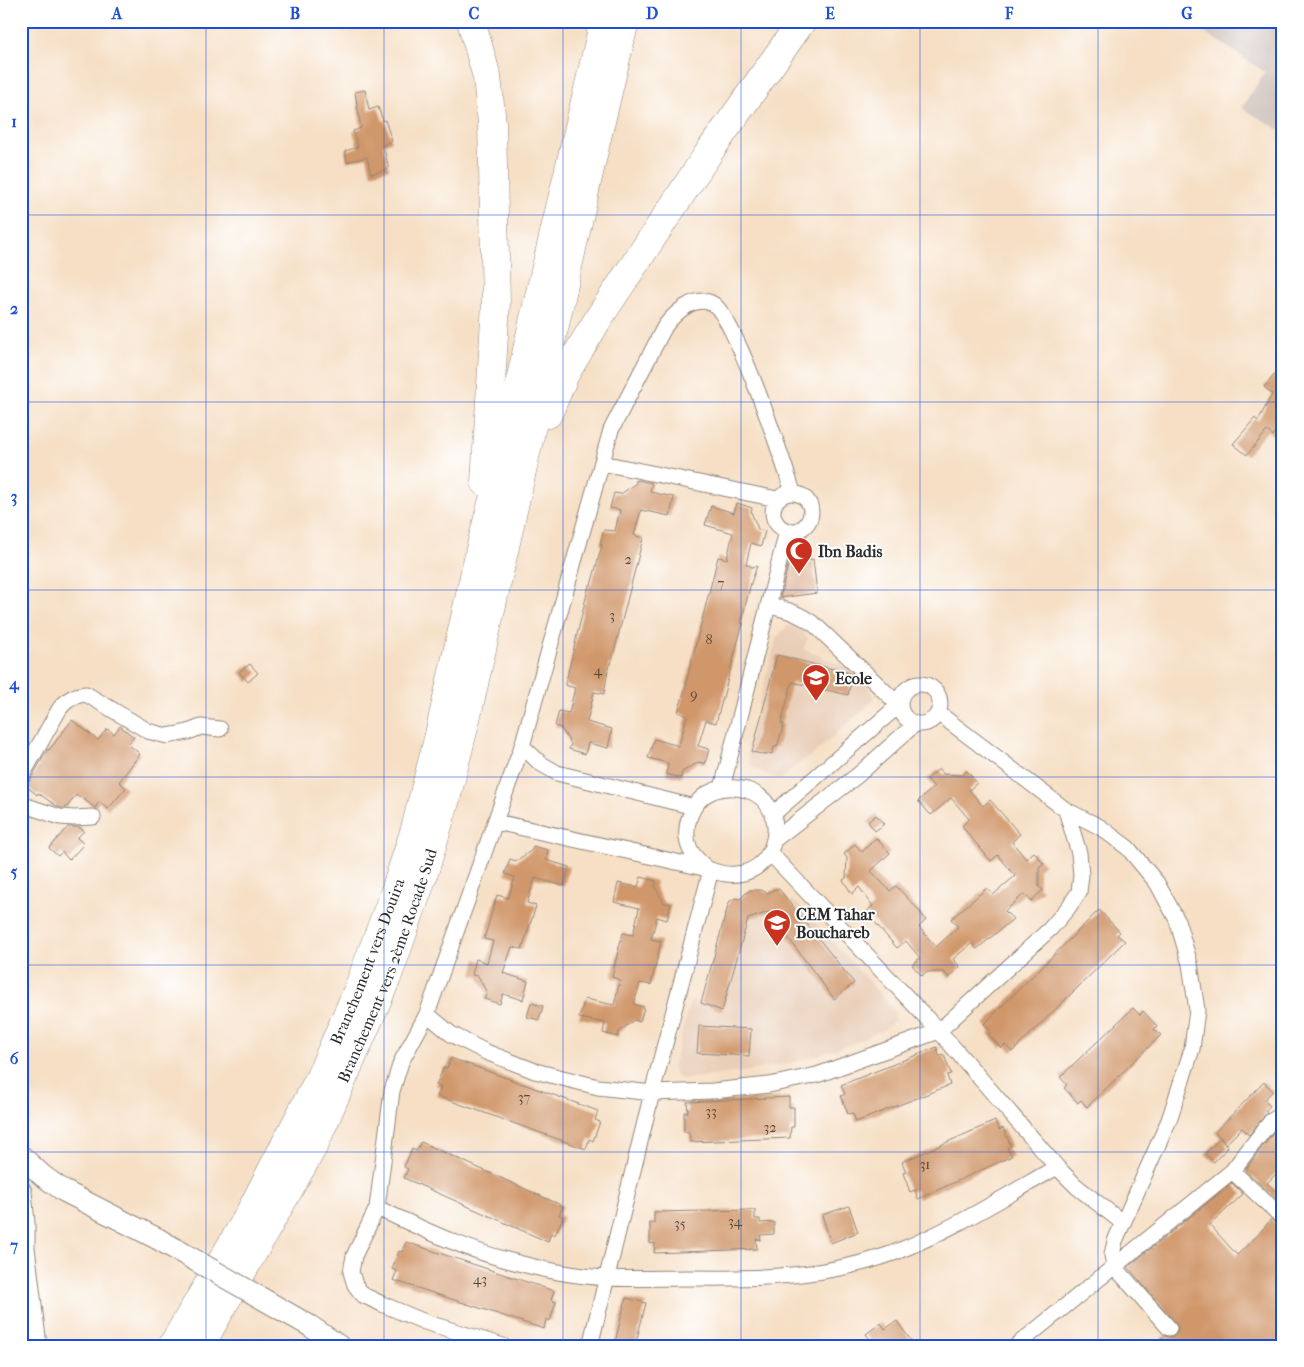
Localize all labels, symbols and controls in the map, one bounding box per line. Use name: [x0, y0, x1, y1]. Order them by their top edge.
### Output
text: A: [111, 4, 123, 23]
text: B: [290, 4, 300, 23]
text: C: [469, 4, 480, 23]
text: D: [646, 4, 658, 23]
text: E: [825, 4, 835, 23]
text: F: [1004, 4, 1014, 23]
text: G: [1181, 4, 1193, 23]
text: 1: [11, 112, 17, 131]
text: 2: [10, 299, 18, 318]
text: 3: [11, 487, 17, 507]
mosque icon: Ibn Badis: [784, 536, 814, 575]
place label: Ibn Badis: [818, 542, 882, 561]
house number: 2: [624, 551, 632, 568]
house number: 7: [718, 575, 725, 592]
house number: 3: [609, 607, 615, 624]
house number: 8: [705, 631, 713, 648]
house number: 4: [594, 662, 603, 679]
school or university icon: Ecole: [801, 663, 831, 702]
place label: Ecole: [835, 669, 872, 688]
text: 4: [8, 674, 20, 694]
house number: 9: [690, 686, 698, 703]
street label: Branchement vers 2ème Rocade Sud: [333, 846, 440, 1086]
text: 5: [11, 862, 18, 881]
street label: Branchement vers Douira: [326, 875, 408, 1047]
place label: CEM Tahar Bouchareb: [796, 905, 876, 942]
school or university icon: CEM Tahar Bouchareb: [762, 908, 792, 947]
text: 6: [10, 1049, 19, 1068]
house number: 37: [518, 1089, 530, 1106]
house number: 33: [705, 1103, 717, 1120]
house number: 32: [764, 1119, 776, 1136]
house number: 31: [920, 1156, 930, 1173]
house number: 34: [728, 1213, 743, 1230]
house number: 35: [674, 1215, 686, 1232]
text: 7: [9, 1236, 18, 1255]
house number: 43: [473, 1271, 487, 1288]

